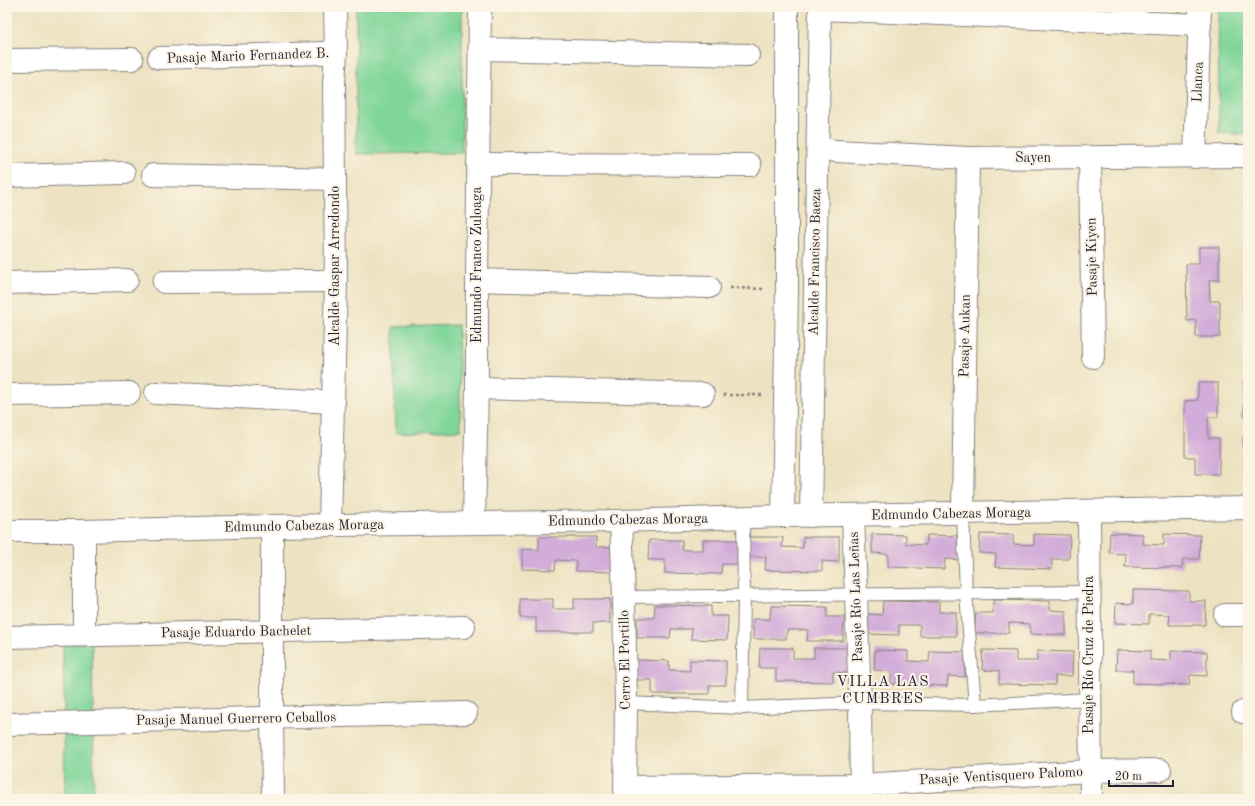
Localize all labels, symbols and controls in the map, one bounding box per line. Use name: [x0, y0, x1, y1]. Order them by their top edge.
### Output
street label: Pasaje Mario Fernandez B.: [166, 46, 330, 66]
street label: Llanca: [1190, 61, 1206, 103]
street label: Sayen: [1015, 151, 1051, 165]
street label: Alcalde Gaspar Arredondo: [328, 186, 342, 346]
street label: Edmundo Franco Zuloaga: [470, 187, 484, 343]
street label: Alcalde Francisco Baeza: [807, 188, 823, 336]
street label: Pasaje Kiyen: [1084, 217, 1100, 296]
street label: Pasaje Aukan: [957, 294, 973, 378]
street label: Edmundo Cabezas Moraga: [871, 506, 1031, 522]
street label: Edmundo Cabezas Moraga: [548, 512, 708, 528]
street label: Edmundo Cabezas Moraga: [224, 518, 384, 534]
street label: Pasaje Río Las Leñas: [847, 531, 865, 663]
street label: Pasaje Río Cruz de Piedra: [1082, 576, 1096, 734]
street label: Cerro El Portillo: [617, 610, 633, 710]
street label: Pasaje Eduardo Bachelet: [160, 624, 312, 640]
district label: VILLA LAS CUMBRES: [836, 675, 930, 707]
street label: Pasaje Manuel Guerrero Ceballos: [136, 710, 336, 728]
scale bar: [1109, 762, 1173, 788]
street label: Pasaje Ventisquero Palomo: [919, 765, 1083, 787]
text: 20 m: [1115, 771, 1142, 783]

